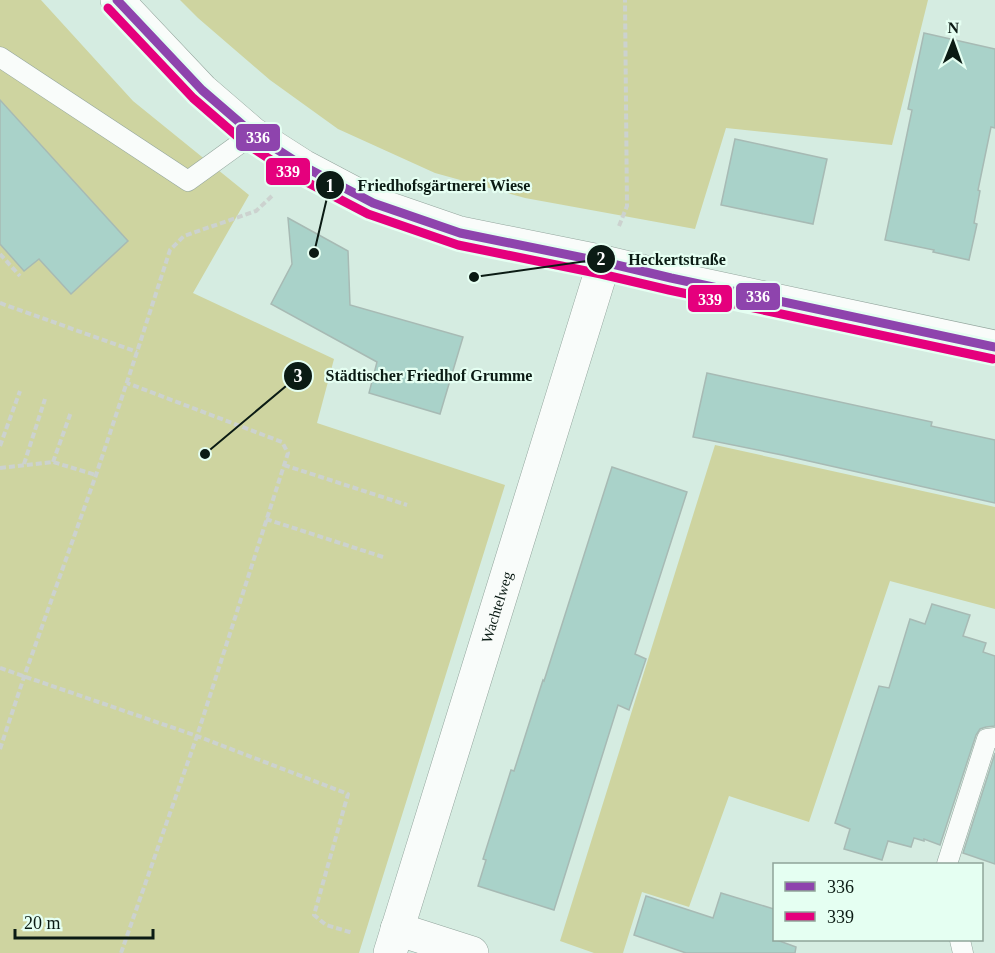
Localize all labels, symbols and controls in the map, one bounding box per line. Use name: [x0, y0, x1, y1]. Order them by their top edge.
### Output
north arrow: [923, 12, 983, 72]
text: N: [947, 19, 960, 36]
line badge: 336: [235, 123, 281, 152]
text: 336: [246, 129, 270, 146]
line badge: 339: [265, 157, 311, 186]
text: 339: [276, 163, 300, 180]
callout: Friedhofsgärtnerei Wiese: [315, 168, 542, 202]
text: 1: [326, 176, 335, 196]
text: Friedhofsgärtnerei Wiese: [358, 177, 530, 195]
callout: Heckertstraße: [586, 242, 738, 276]
text: 2: [597, 249, 606, 269]
text: Heckertstraße: [628, 251, 726, 268]
line badge: 336: [735, 282, 781, 311]
line badge: 339: [687, 284, 733, 313]
text: 336: [746, 288, 770, 305]
text: 339: [698, 291, 722, 308]
callout: Städtischer Friedhof Grumme: [283, 359, 544, 393]
text: 3: [294, 366, 303, 386]
text: Städtischer Friedhof Grumme: [326, 367, 532, 384]
street label: Wachtelweg: [479, 569, 516, 645]
legend: [773, 863, 983, 941]
text: 336: [827, 877, 854, 897]
scale bar: [15, 902, 153, 940]
text: 339: [827, 907, 854, 927]
text: 20 m: [24, 913, 61, 933]

